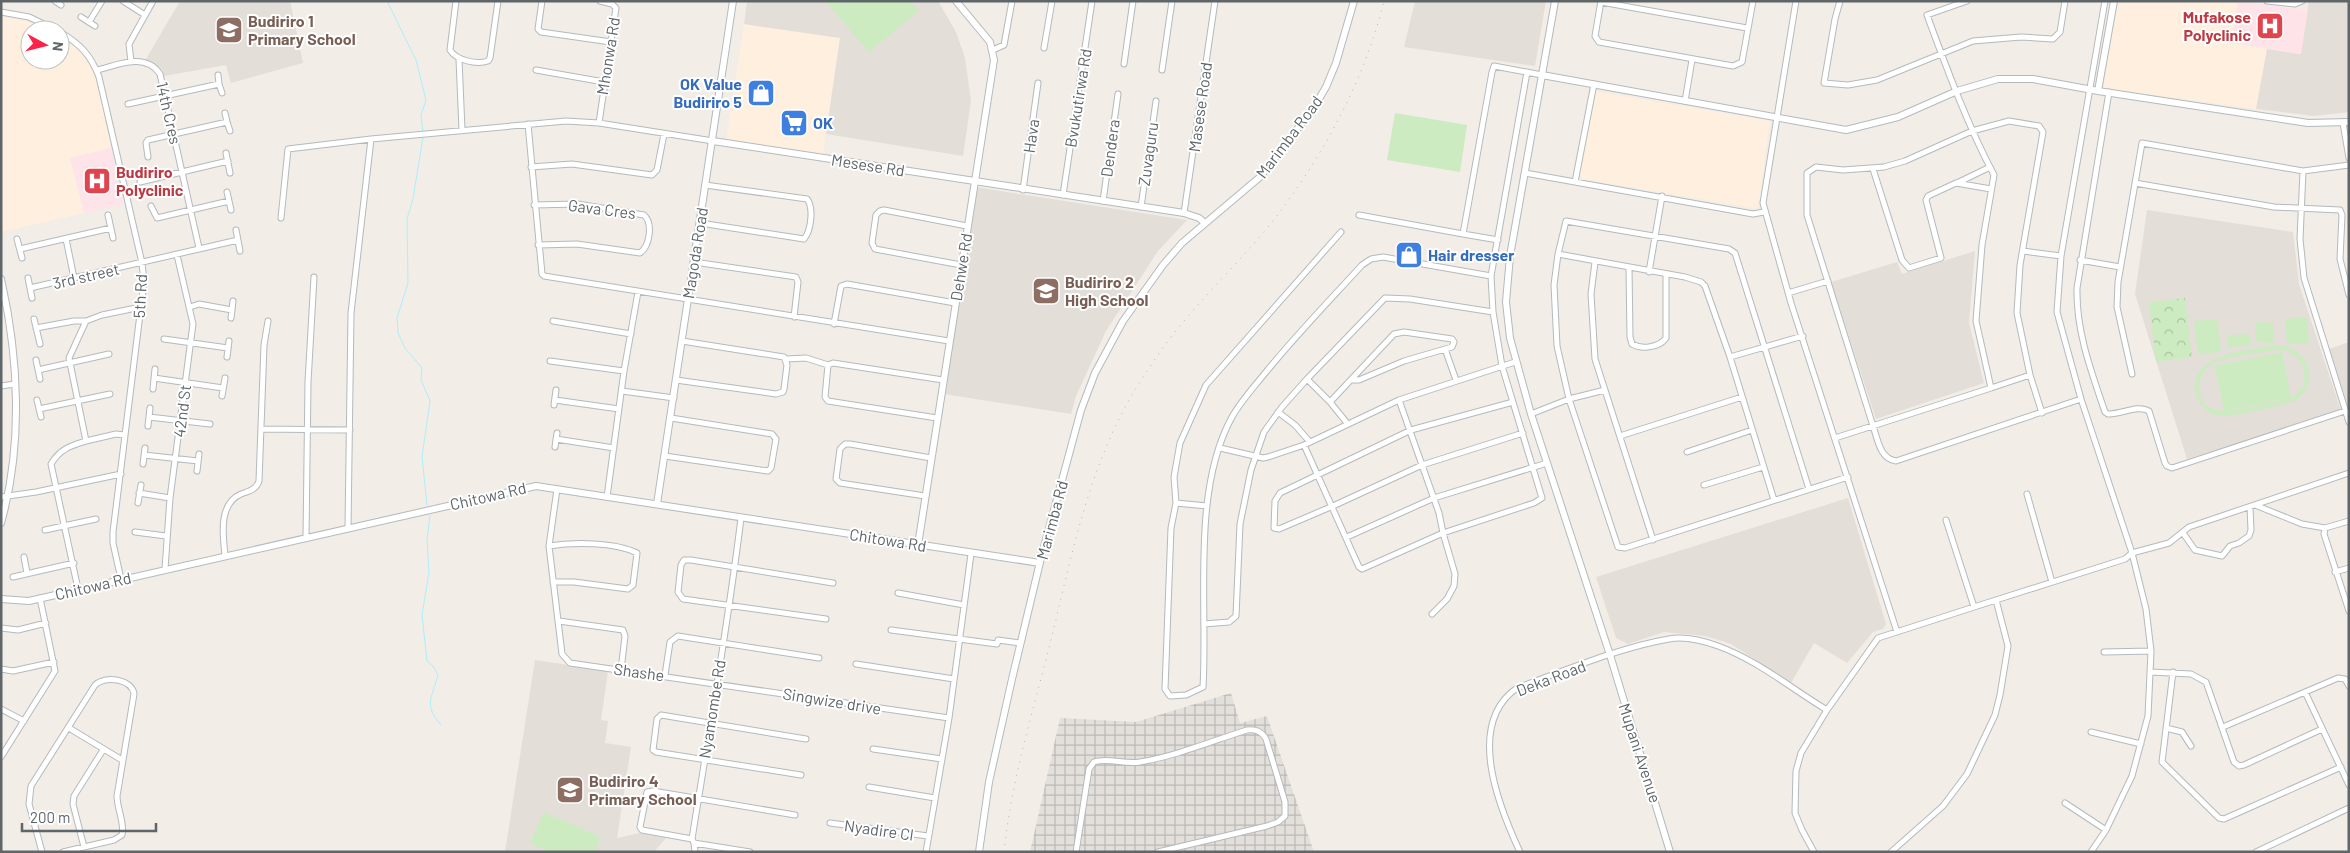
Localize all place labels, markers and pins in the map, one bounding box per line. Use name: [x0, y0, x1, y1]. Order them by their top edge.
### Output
place label: Mufakose Polyclinic: [2183, 7, 2251, 44]
place label: Budiriro 1 Primary School: [248, 11, 356, 48]
hospital icon: Mufakose Polyclinic: [2255, 11, 2285, 41]
school or university icon: Budiriro 1 Primary School: [214, 15, 244, 45]
place label: OK Value Budiriro 5: [673, 74, 742, 111]
shop icon: OK Value Budiriro 5: [746, 78, 776, 108]
supermarket icon: OK: [779, 108, 809, 138]
place label: OK: [813, 113, 833, 132]
place label: Budiriro Polyclinic: [116, 162, 184, 199]
hospital icon: Budiriro Polyclinic: [82, 166, 112, 196]
shop icon: Hair dresser: [1394, 240, 1424, 270]
place label: Hair dresser: [1428, 245, 1514, 264]
place label: Budiriro 2 High School: [1065, 272, 1149, 309]
school or university icon: Budiriro 2 High School: [1031, 276, 1061, 306]
place label: Budiriro 4 Primary School: [589, 771, 697, 808]
school or university icon: Budiriro 4 Primary School: [555, 775, 585, 805]

